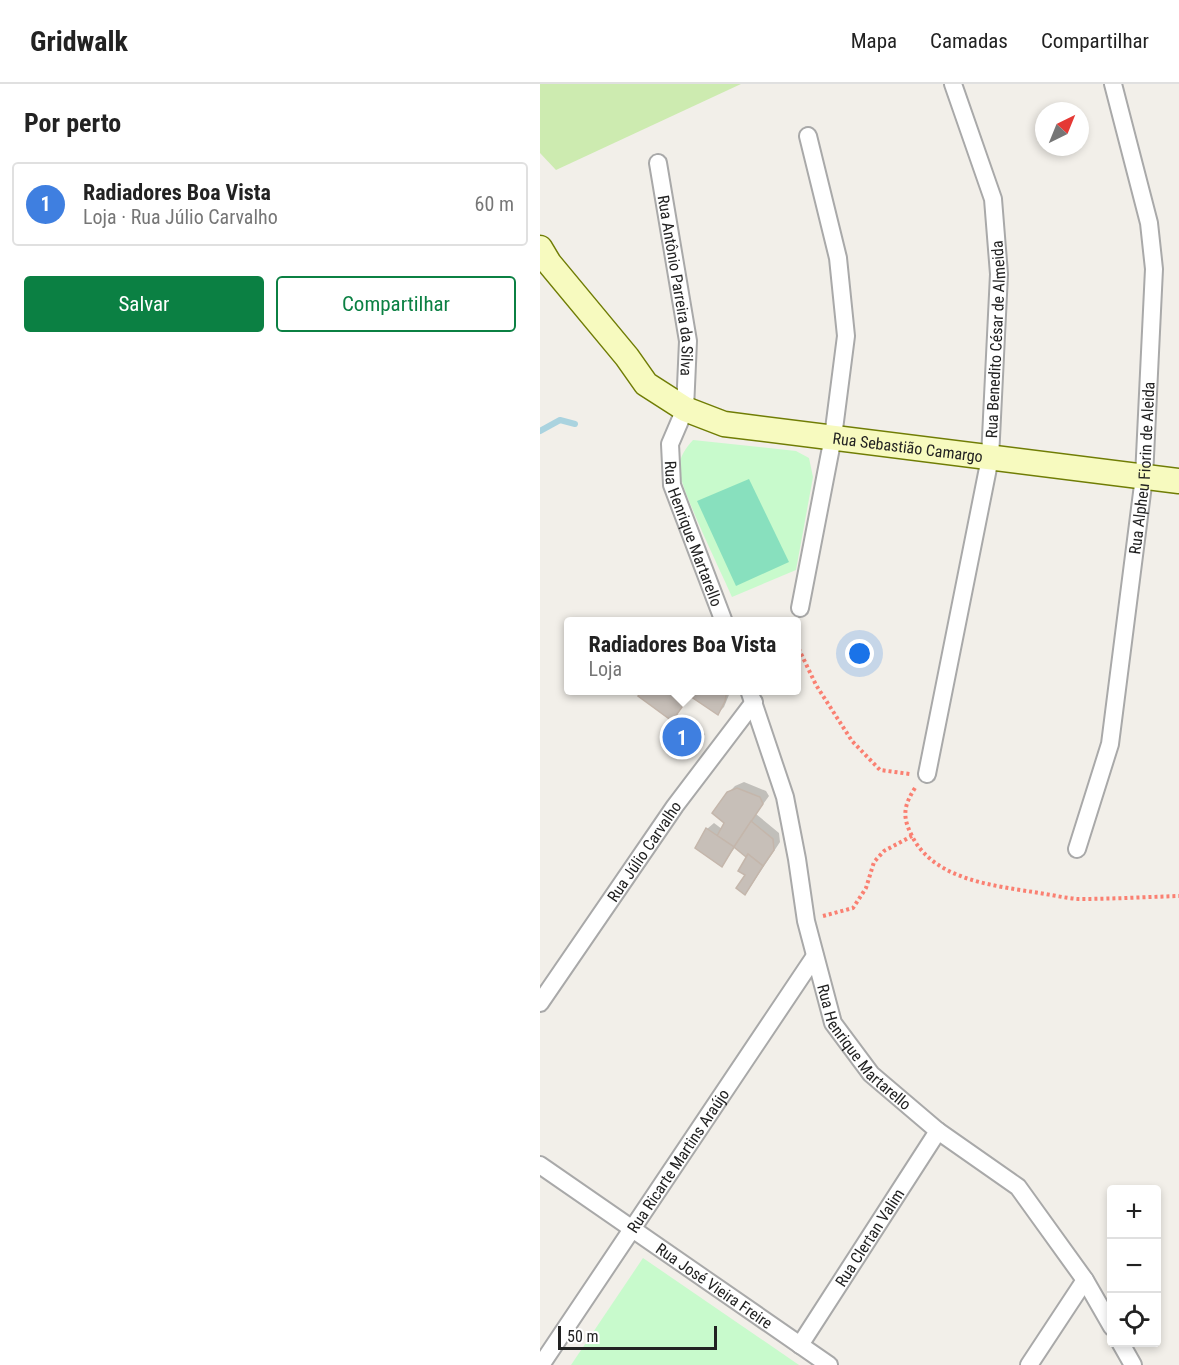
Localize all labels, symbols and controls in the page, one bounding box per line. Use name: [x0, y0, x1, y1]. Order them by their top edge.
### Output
text: Gridwalk: [30, 25, 128, 58]
text: Mapa: [851, 29, 897, 53]
text: Camadas: [930, 29, 1008, 53]
text: Compartilhar: [1041, 29, 1149, 53]
north arrow: [1035, 102, 1089, 156]
text: Por perto: [24, 108, 121, 138]
text: Radiadores Boa Vista: [83, 180, 271, 205]
text: 1: [40, 192, 51, 216]
text: 60 m: [475, 192, 514, 216]
street label: Rua Antônio Parreira da Silva: [654, 194, 698, 376]
text: Loja · Rua Júlio Carvalho: [83, 205, 278, 229]
street label: Rua Benedito César de Almeida: [981, 240, 1009, 439]
button: Salvar: [24, 276, 264, 332]
button: Compartilhar: [276, 276, 516, 332]
street label: Rua Alpheu Fiorin de Aleida: [1125, 381, 1158, 555]
street label: Rua Sebastião Camargo: [832, 428, 984, 466]
street label: Rua Henrique Martarello: [661, 460, 727, 609]
popup: [564, 617, 801, 695]
text: Radiadores Boa Vista: [589, 632, 776, 657]
your location: [845, 639, 874, 668]
text: Loja: [589, 657, 622, 681]
pin: 1: [662, 714, 702, 760]
street label: Rua Júlio Carvalho: [603, 797, 685, 905]
street label: Rua Henrique Martarello: [814, 982, 915, 1114]
street label: Rua Ricarte Martins Araújo: [623, 1085, 733, 1236]
street label: Rua Clertan Valim: [831, 1185, 908, 1290]
map controls: [1107, 1185, 1161, 1347]
button: +: [1107, 1185, 1161, 1239]
street label: Rua José Vieira Freire: [653, 1239, 776, 1332]
button: −: [1107, 1239, 1161, 1293]
button: locate: [1107, 1293, 1161, 1347]
scale bar: [558, 1323, 717, 1350]
text: 50 m: [567, 1327, 599, 1346]

